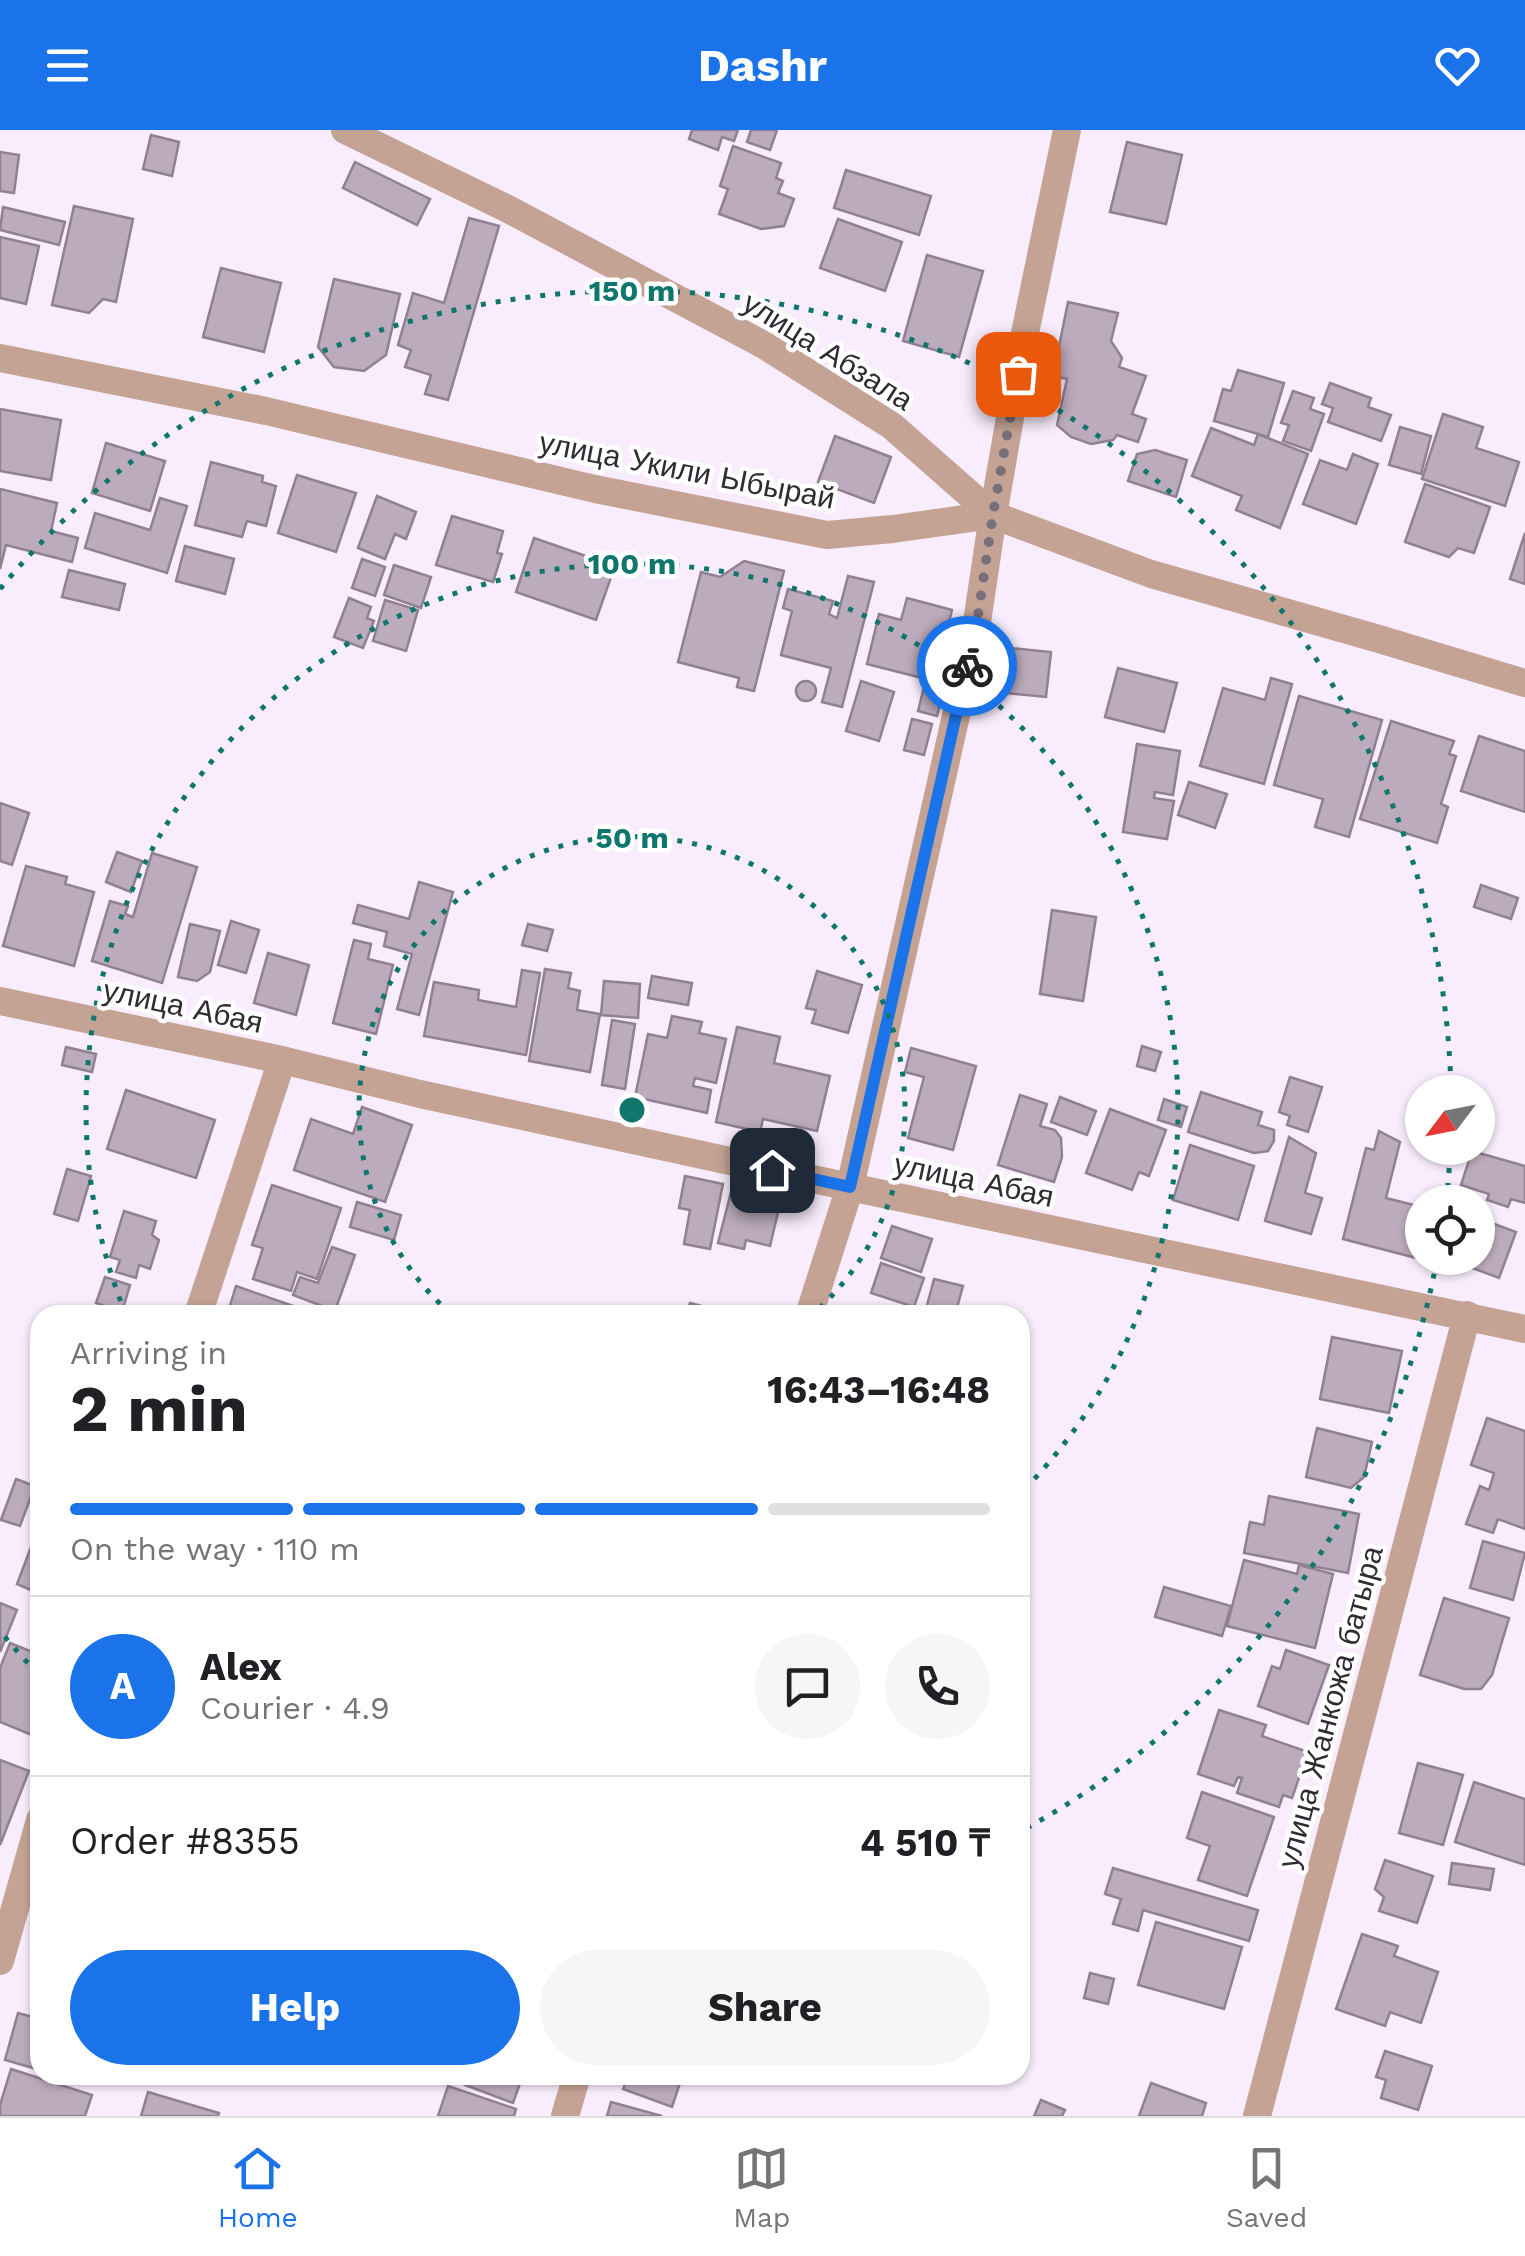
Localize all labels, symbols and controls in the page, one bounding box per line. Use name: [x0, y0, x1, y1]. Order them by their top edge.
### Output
icon: menu: [40, 38, 95, 93]
icon: heart: [1430, 38, 1485, 93]
text: Dashr: [698, 39, 827, 92]
text: 150 m: [589, 273, 675, 308]
street label: улица Абзала: [737, 285, 920, 417]
pin: [976, 332, 1061, 417]
icon: bag: [991, 347, 1046, 402]
street label: улица Укили Ыбырай: [536, 424, 838, 516]
text: 100 m: [588, 546, 676, 581]
courier: [917, 616, 1017, 716]
icon: bike: [940, 639, 995, 694]
text: 50 m: [595, 820, 669, 855]
street label: улица Абая: [100, 972, 266, 1040]
north arrow: [1405, 1075, 1495, 1165]
map controls: [1405, 1075, 1495, 1275]
centre of rings: [614, 1092, 650, 1128]
pin: [730, 1128, 815, 1213]
icon: home: [745, 1143, 800, 1198]
street label: улица Абая: [891, 1146, 1057, 1214]
button: locate: [1405, 1185, 1495, 1275]
text: Arriving in: [70, 1334, 227, 1372]
text: 16:43–16:48: [767, 1368, 990, 1412]
text: 2 min: [70, 1371, 248, 1447]
text: On the way · 110 m: [70, 1530, 360, 1568]
street label: улица Жанкожа батыра: [1270, 1542, 1390, 1872]
button: chat: [755, 1634, 860, 1739]
button: phone: [885, 1634, 990, 1739]
text: Alex: [200, 1645, 282, 1689]
text: A: [110, 1664, 135, 1708]
text: Courier · 4.9: [200, 1689, 390, 1727]
text: Order #8355: [70, 1819, 300, 1863]
text: 4 510 ₸: [860, 1821, 990, 1865]
button: Help: [70, 1950, 520, 2065]
button: Share: [540, 1950, 990, 2065]
tab: Home: [218, 2141, 298, 2234]
tab: Map: [733, 2141, 790, 2234]
tab: Saved: [1226, 2141, 1307, 2234]

